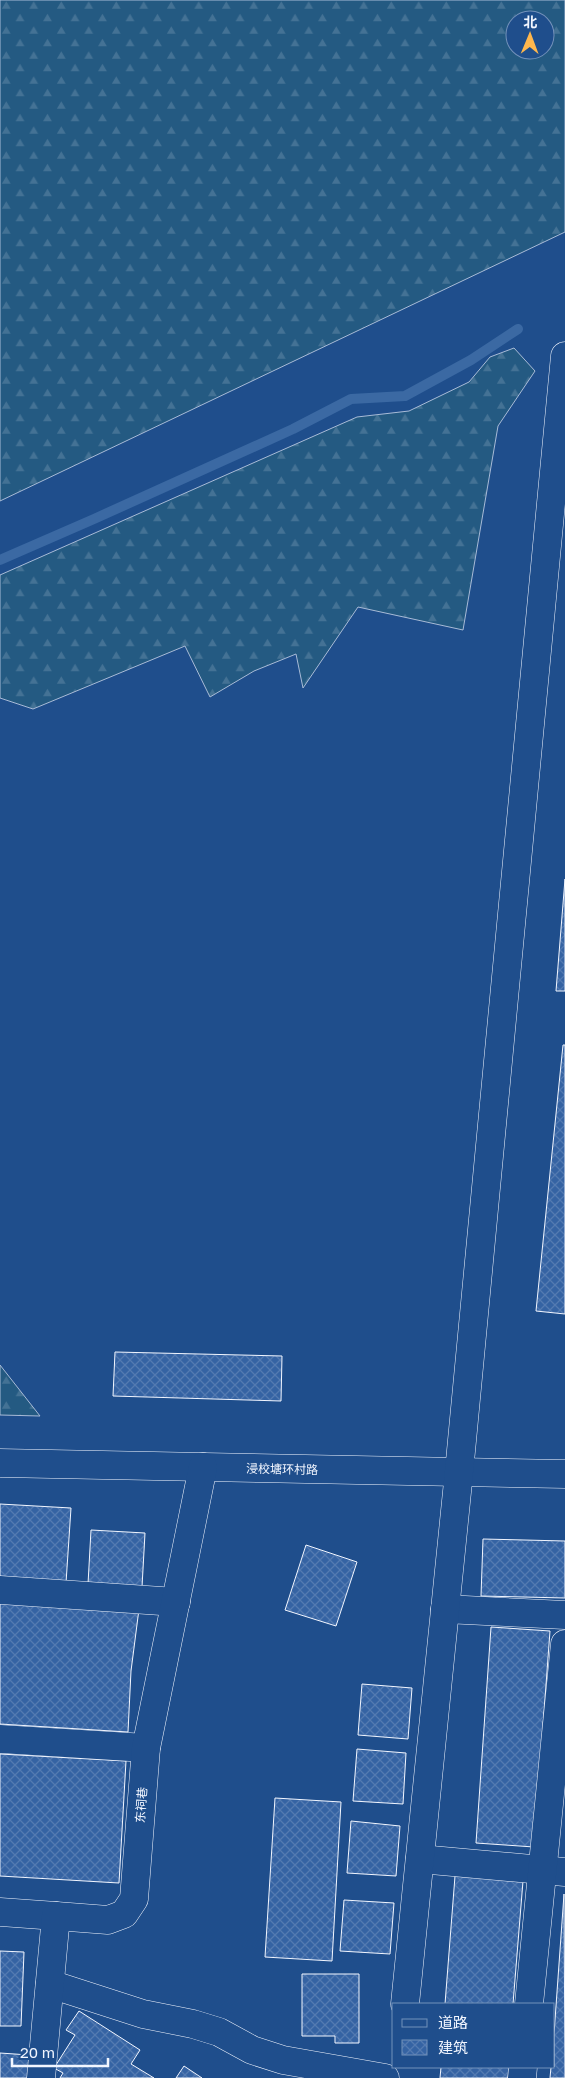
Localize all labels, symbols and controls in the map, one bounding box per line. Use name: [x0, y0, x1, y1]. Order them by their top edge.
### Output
north arrow: [505, 10, 555, 60]
text: 北: [523, 13, 537, 30]
street label: 浸校塘环村路: [246, 1461, 318, 1477]
street label: 东祠巷: [132, 1787, 150, 1823]
legend: [392, 2003, 555, 2068]
text: 道路: [438, 2013, 468, 2031]
scale bar: [12, 2036, 109, 2068]
text: 建筑: [438, 2038, 468, 2056]
text: 20 m: [20, 2043, 55, 2061]

